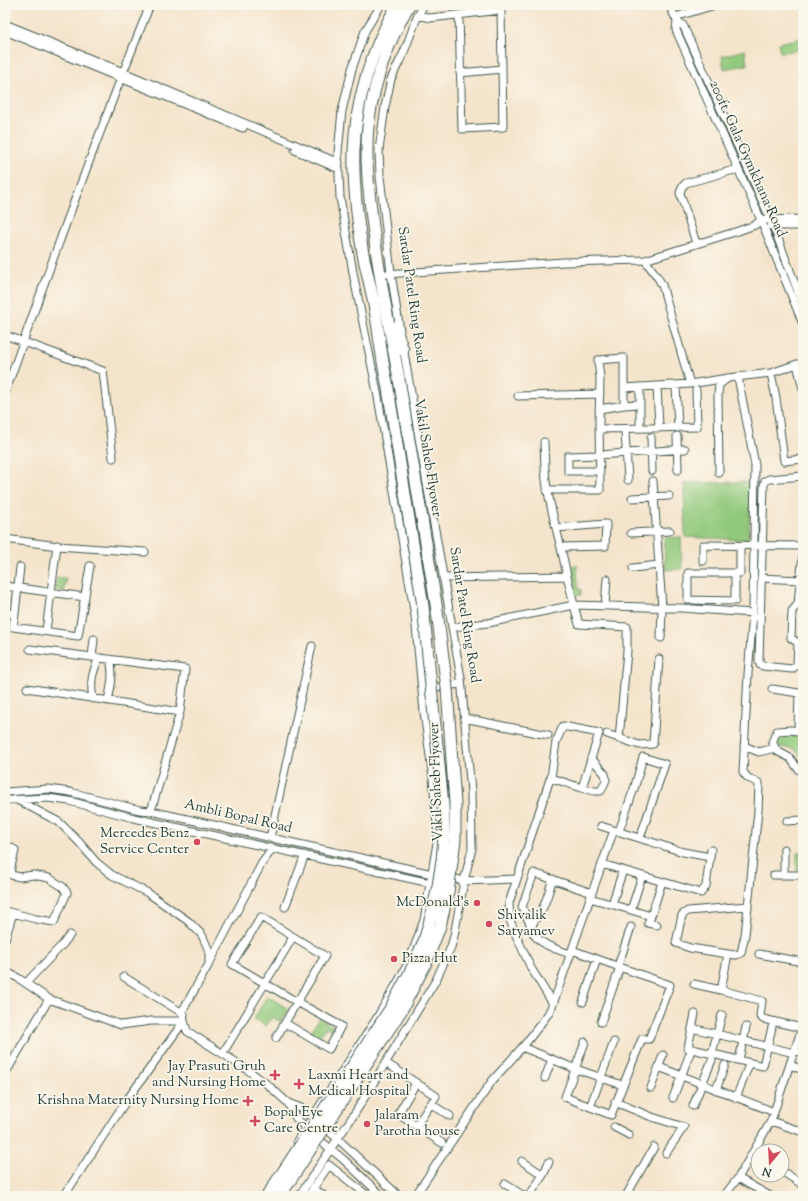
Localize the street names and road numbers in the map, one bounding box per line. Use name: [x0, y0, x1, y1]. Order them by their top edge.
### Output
street label: 200ft. Gala Gymkhana Road: [703, 77, 791, 241]
street label: Sardar Patel Ring Road: [392, 225, 431, 365]
street label: Vakil Saheb Flyover: [408, 397, 446, 519]
street label: Sardar Patel Ring Road: [443, 545, 485, 685]
street label: Vakil Saheb Flyover: [425, 721, 449, 842]
street label: Ambli Bopal Road: [182, 795, 294, 839]

